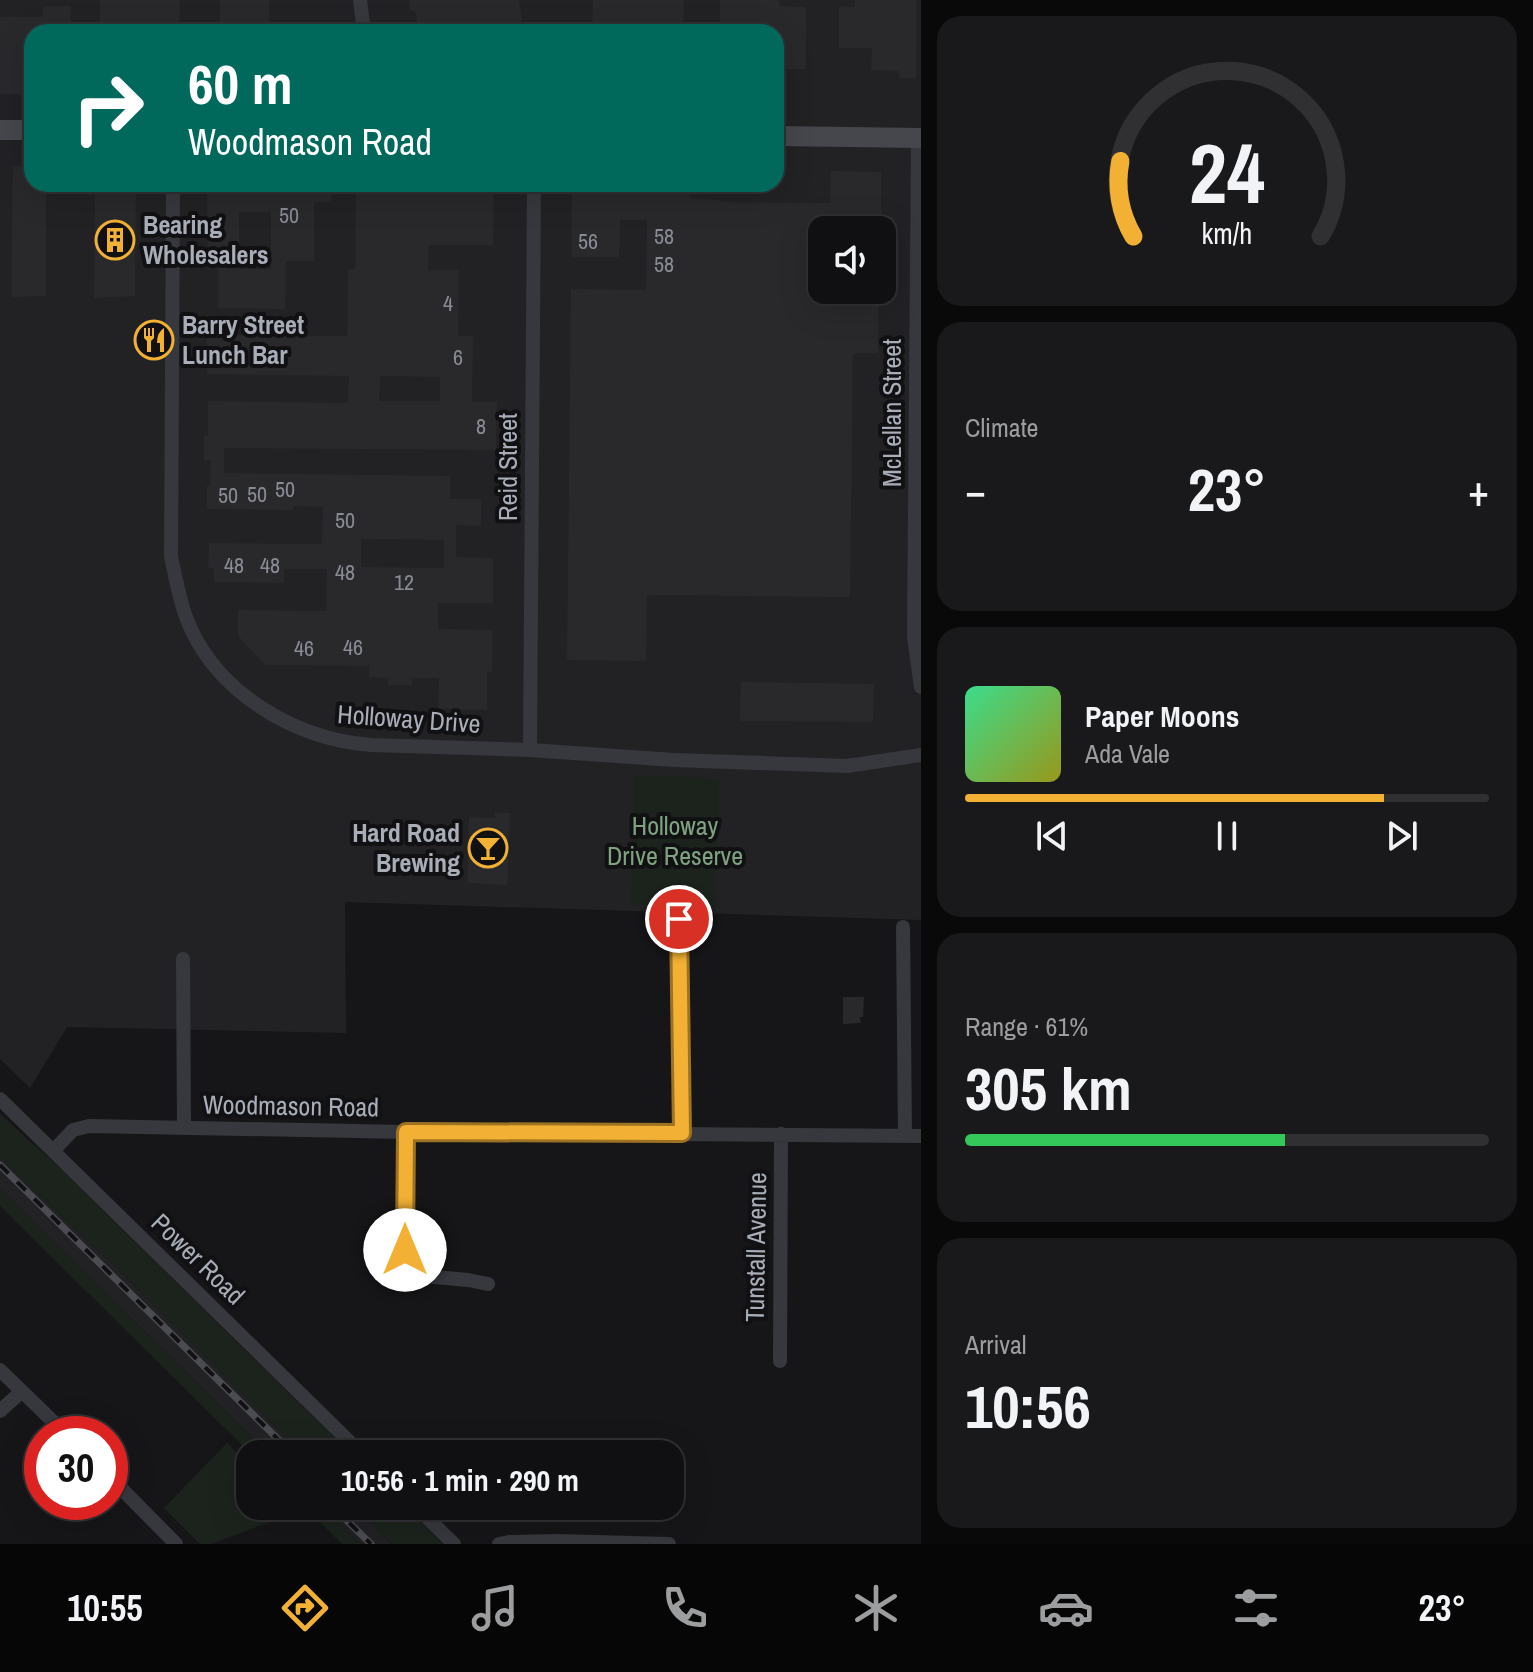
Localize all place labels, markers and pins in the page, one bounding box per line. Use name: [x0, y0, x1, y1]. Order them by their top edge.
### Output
place label: Bearing Wholesalers: [143, 207, 269, 272]
building icon: Bearing Wholesalers: [94, 219, 136, 261]
place label: Barry Street Lunch Bar: [182, 307, 304, 372]
restaurant icon: Barry Street Lunch Bar: [133, 319, 175, 361]
place label: Hard Road Brewing: [352, 815, 460, 880]
bar icon: Hard Road Brewing: [467, 827, 509, 869]
pin: [645, 885, 713, 953]

